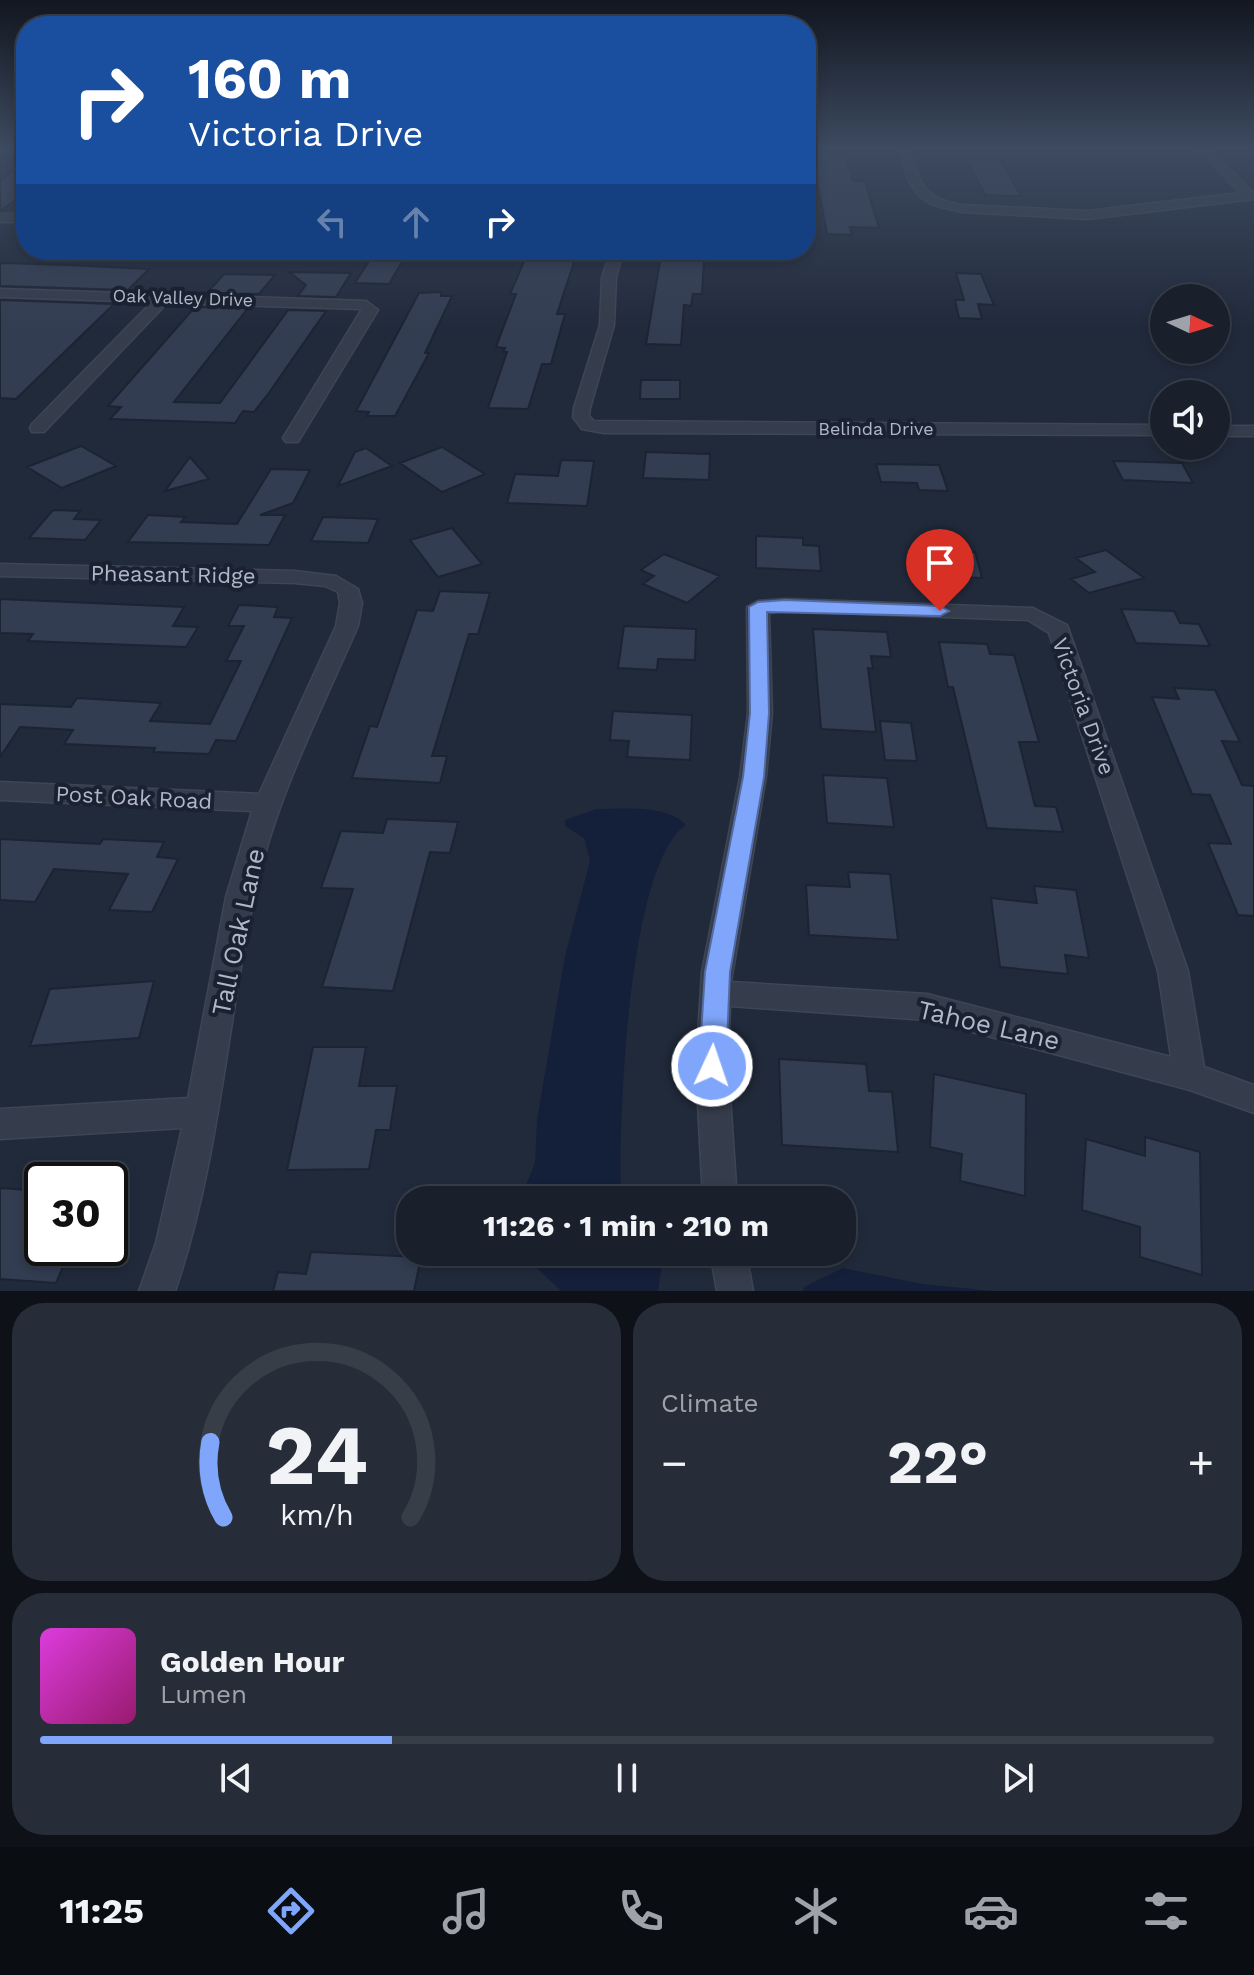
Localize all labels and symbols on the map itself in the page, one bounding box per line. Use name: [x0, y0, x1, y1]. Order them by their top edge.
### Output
north arrow: [1150, 284, 1230, 364]
street label: Oak Valley Drive: [112, 285, 254, 310]
street label: Belinda Drive: [818, 418, 934, 439]
pin: [906, 529, 974, 611]
street label: Pheasant Ridge: [90, 561, 256, 588]
street label: Victoria Drive: [1047, 634, 1120, 778]
street label: Post Oak Road: [55, 781, 213, 814]
street label: Tall Oak Lane: [206, 846, 270, 1018]
street label: Tahoe Lane: [915, 994, 1063, 1056]
position arrow: [670, 1024, 754, 1108]
speed limit sign: 30: [24, 1162, 128, 1266]

